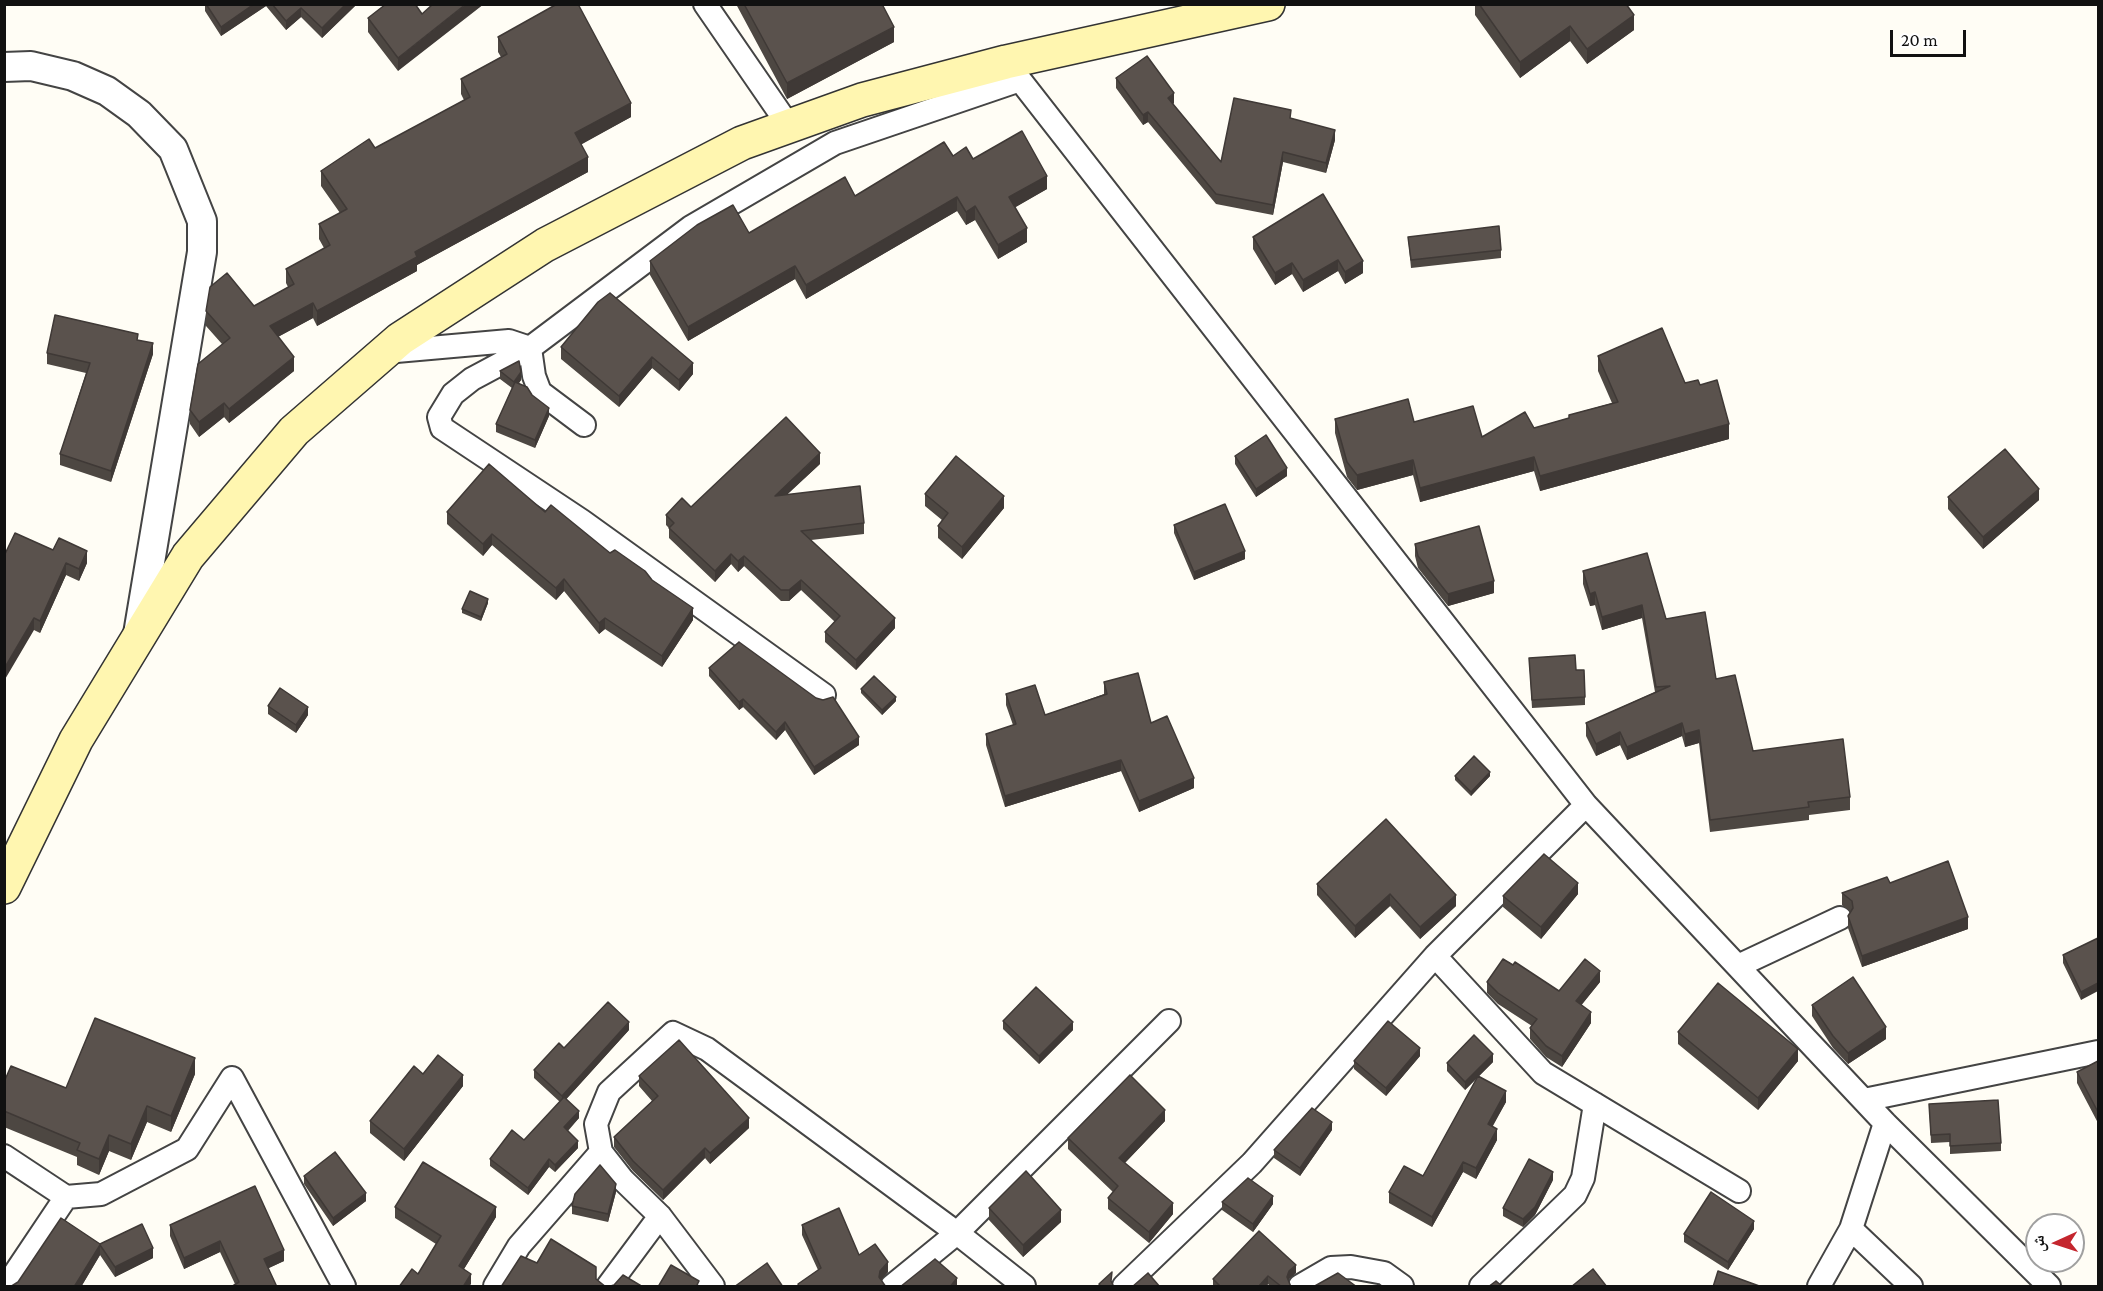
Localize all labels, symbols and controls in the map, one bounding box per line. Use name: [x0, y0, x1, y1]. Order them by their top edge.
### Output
scale bar: [1893, 18, 1970, 56]
text: 20 m: [1901, 30, 1938, 50]
north arrow: [2025, 1213, 2085, 1273]
text: ش: [2030, 1235, 2047, 1253]

